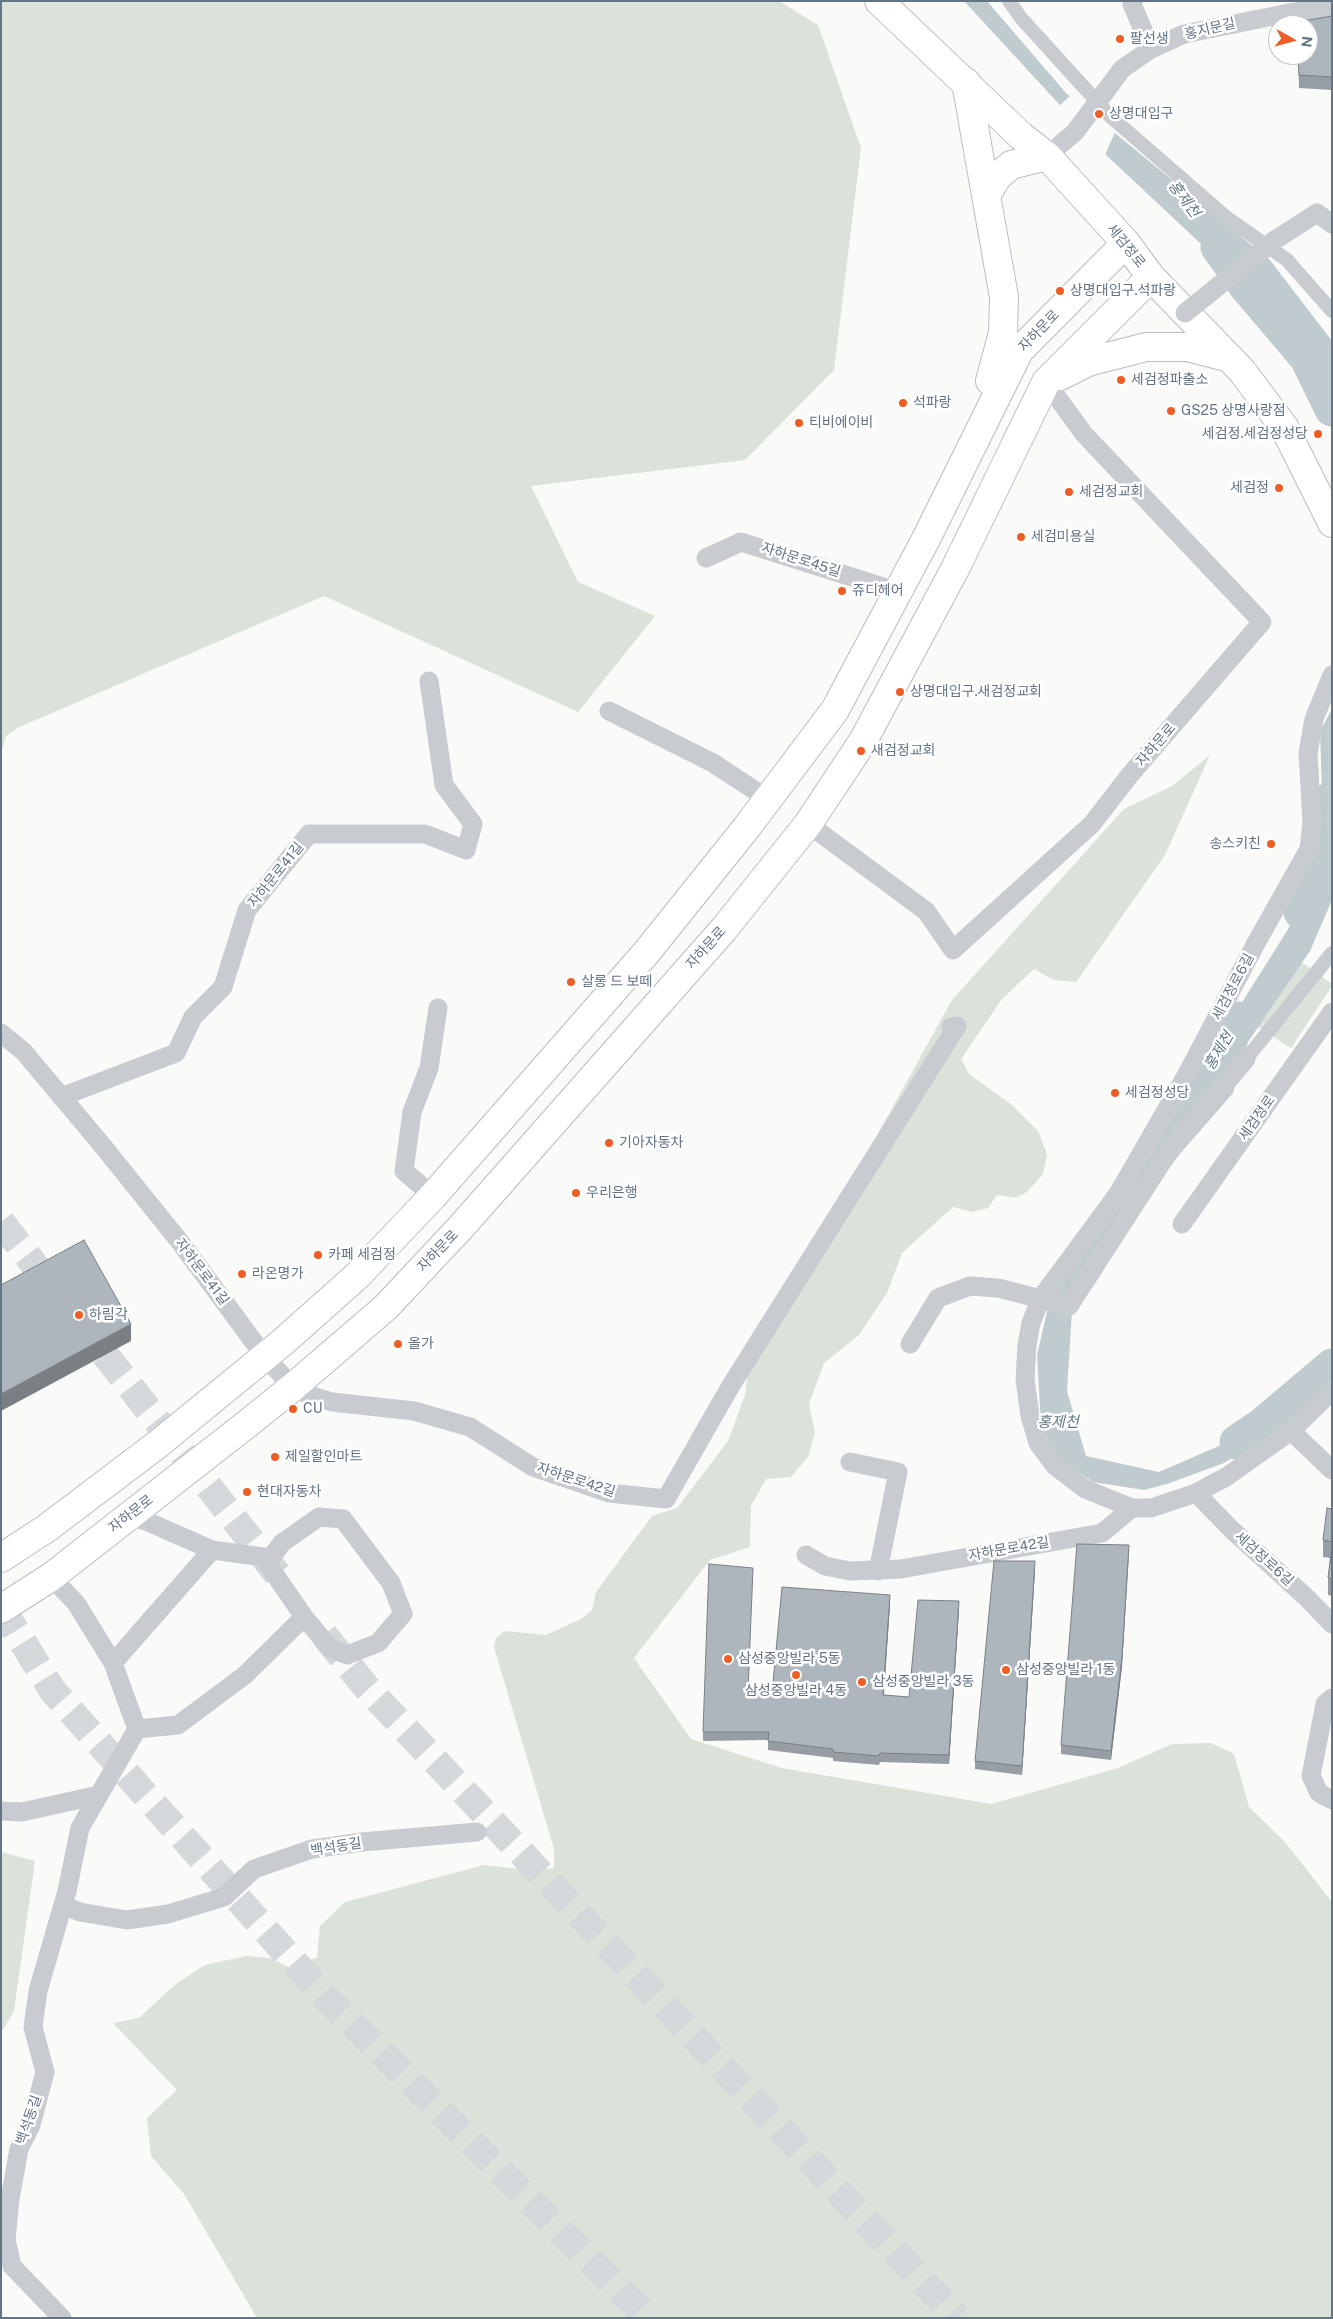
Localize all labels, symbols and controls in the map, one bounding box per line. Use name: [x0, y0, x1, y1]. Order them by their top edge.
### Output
street label: 홍지문길: [1183, 15, 1237, 43]
north arrow: [1268, 15, 1318, 65]
place label: 팔선생: [1130, 31, 1169, 47]
marker: 팔선생: [1114, 33, 1126, 45]
text: N: [1298, 35, 1316, 48]
place label: 상명대입구: [1109, 106, 1173, 122]
marker: 상명대입구: [1093, 108, 1105, 120]
water label: 홍제천: [1164, 177, 1204, 221]
street label: 세검정로: [1103, 221, 1149, 271]
place label: 상명대입구.석파랑: [1070, 283, 1176, 299]
marker: 상명대입구.석파랑: [1054, 285, 1066, 297]
street label: 자하문로: [1015, 307, 1063, 355]
place label: 세검정파출소: [1131, 372, 1208, 388]
marker: 세검정파출소: [1115, 374, 1127, 386]
place label: 석파랑: [913, 395, 952, 411]
marker: 석파랑: [897, 397, 909, 409]
place label: GS25 상명사랑점: [1181, 403, 1286, 419]
marker: GS25 상명사랑점: [1165, 405, 1177, 417]
place label: 티비에이비: [809, 415, 873, 431]
marker: 티비에이비: [793, 417, 805, 429]
place label: 세검정.세검정성당: [1202, 426, 1308, 442]
marker: 세검정.세검정성당: [1312, 428, 1324, 440]
place label: 세검정: [1230, 480, 1269, 496]
marker: 세검정: [1273, 482, 1285, 494]
place label: 세검정교회: [1079, 484, 1143, 500]
marker: 세검정교회: [1063, 486, 1075, 498]
place label: 세검미용실: [1031, 529, 1095, 545]
marker: 세검미용실: [1015, 531, 1027, 543]
street label: 자하문로45길: [759, 539, 843, 581]
place label: 쥬디헤어: [852, 583, 904, 599]
marker: 쥬디헤어: [836, 585, 848, 597]
place label: 상명대입구.새검정교회: [910, 684, 1042, 700]
marker: 상명대입구.새검정교회: [894, 686, 906, 698]
street label: 자하문로: [1133, 720, 1179, 770]
place label: 새검정교회: [871, 743, 935, 759]
marker: 새검정교회: [855, 745, 867, 757]
place label: 송스키친: [1209, 836, 1261, 852]
marker: 송스키친: [1265, 838, 1277, 850]
street label: 자하문로41길: [245, 839, 307, 911]
street label: 자하문로: [683, 923, 729, 973]
street label: 세검정로6길: [1208, 951, 1258, 1023]
place label: 살롱 드 보떼: [581, 974, 652, 990]
marker: 살롱 드 보떼: [565, 976, 577, 988]
water label: 홍제천: [1201, 1029, 1237, 1073]
place label: 세검정성당: [1125, 1085, 1189, 1101]
marker: 세검정성당: [1109, 1087, 1121, 1099]
street label: 세검정로: [1235, 1092, 1279, 1144]
place label: 기아자동차: [619, 1135, 683, 1151]
marker: 기아자동차: [603, 1137, 615, 1149]
place label: 우리은행: [586, 1185, 638, 1201]
marker: 우리은행: [570, 1187, 582, 1199]
street label: 자하문로: [414, 1227, 462, 1275]
street label: 자하문로41길: [172, 1235, 232, 1309]
place label: 카페 세검정: [328, 1247, 396, 1263]
marker: 카페 세검정: [312, 1249, 324, 1261]
place label: 라온명가: [252, 1266, 304, 1282]
marker: 라온명가: [236, 1268, 248, 1280]
place label: 하림각: [89, 1307, 128, 1323]
marker: 하림각: [73, 1309, 85, 1321]
place label: 올가: [408, 1336, 434, 1352]
marker: 올가: [392, 1338, 404, 1350]
place label: CU: [303, 1401, 322, 1417]
marker: CU: [287, 1403, 299, 1415]
water label: 홍제천: [1037, 1413, 1079, 1431]
place label: 제일할인마트: [285, 1449, 362, 1465]
marker: 제일할인마트: [269, 1451, 281, 1463]
street label: 자하문로42길: [535, 1459, 617, 1501]
place label: 현대자동차: [257, 1484, 321, 1500]
marker: 현대자동차: [241, 1486, 253, 1498]
street label: 자하문로: [106, 1492, 156, 1536]
street label: 세검정로6길: [1231, 1528, 1297, 1590]
street label: 자하문로42길: [967, 1534, 1051, 1564]
place label: 삼성중앙빌라 5동: [738, 1651, 841, 1667]
marker: 삼성중앙빌라 5동: [722, 1653, 734, 1665]
place label: 삼성중앙빌라 1동: [1016, 1662, 1115, 1678]
marker: 삼성중앙빌라 1동: [1000, 1664, 1012, 1676]
marker: 삼성중앙빌라 4동: [790, 1669, 802, 1681]
place label: 삼성중앙빌라 3동: [872, 1674, 974, 1690]
marker: 삼성중앙빌라 3동: [856, 1676, 868, 1688]
place label: 삼성중앙빌라 4동: [745, 1683, 847, 1699]
street label: 백석동길: [309, 1835, 363, 1859]
street label: 백석동길: [13, 2093, 45, 2147]

